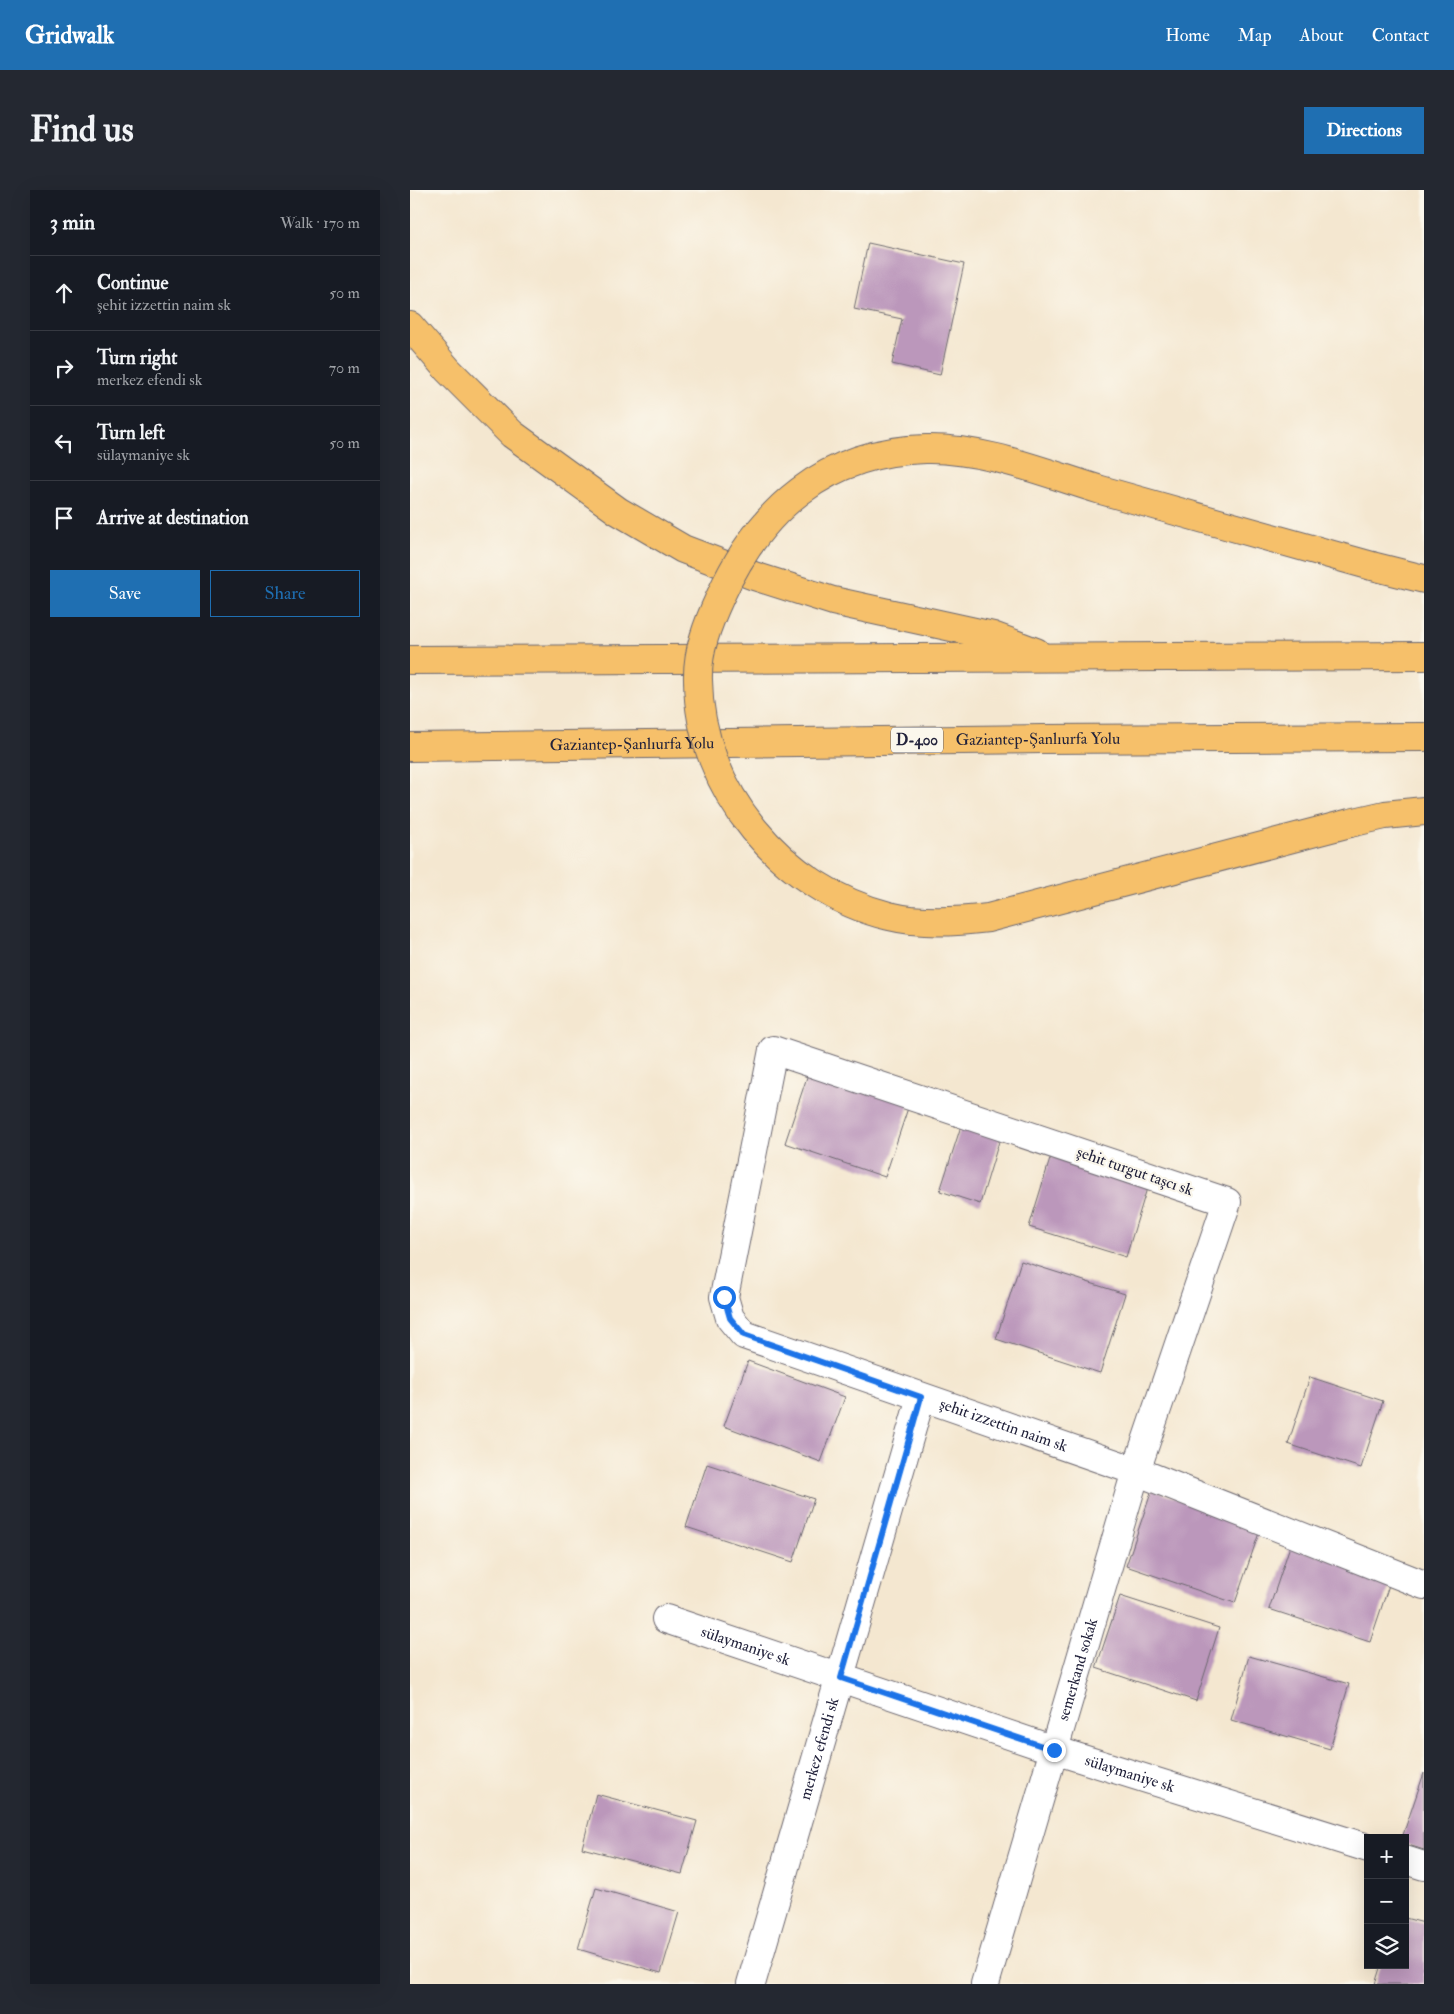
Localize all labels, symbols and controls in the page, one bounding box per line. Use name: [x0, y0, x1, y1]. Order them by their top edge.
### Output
text: Gridwalk: [25, 20, 114, 51]
text: Home: [1165, 24, 1210, 47]
text: Map: [1238, 24, 1272, 47]
text: About: [1300, 24, 1344, 47]
text: Contact: [1372, 24, 1429, 47]
button: Directions: [1304, 107, 1424, 154]
text: Find us: [30, 108, 134, 152]
text: 3 min: [50, 209, 95, 236]
text: Walk · 170 m: [280, 213, 360, 233]
text: Continue: [97, 271, 168, 295]
icon: ahead: [50, 279, 78, 307]
text: 50 m: [329, 283, 360, 303]
text: şehit izzettin naim sk: [97, 295, 231, 315]
text: Turn right: [97, 346, 177, 370]
icon: right: [50, 354, 78, 382]
text: 70 m: [329, 358, 360, 378]
text: merkez efendi sk: [97, 370, 203, 390]
text: Turn left: [97, 421, 165, 445]
icon: left: [50, 429, 78, 457]
text: 50 m: [329, 433, 360, 453]
text: sülaymaniye sk: [97, 445, 190, 465]
icon: arrive: [50, 504, 78, 532]
text: Arrive at destination: [97, 506, 249, 530]
button: Save: [50, 570, 200, 617]
button: Share: [210, 570, 360, 617]
road number: D-400: [891, 728, 943, 752]
street label: Gaziantep-Şanlıurfa Yolu: [956, 729, 1120, 750]
street label: Gaziantep-Şanlıurfa Yolu: [550, 733, 714, 755]
street label: şehit turgut taşcı sk: [1074, 1142, 1196, 1200]
route start: [713, 1286, 736, 1309]
street label: şehit izzettin naim sk: [937, 1394, 1071, 1457]
street label: semerkand sokak: [1053, 1616, 1102, 1723]
street label: sülaymaniye sk: [698, 1622, 793, 1670]
street label: merkez efendi sk: [795, 1695, 844, 1802]
route end: [1043, 1739, 1066, 1762]
street label: sülaymaniye sk: [1083, 1750, 1178, 1797]
map controls: [1364, 1834, 1409, 1969]
button: +: [1364, 1834, 1409, 1879]
button: −: [1364, 1879, 1409, 1924]
button: layers: [1364, 1924, 1409, 1969]

